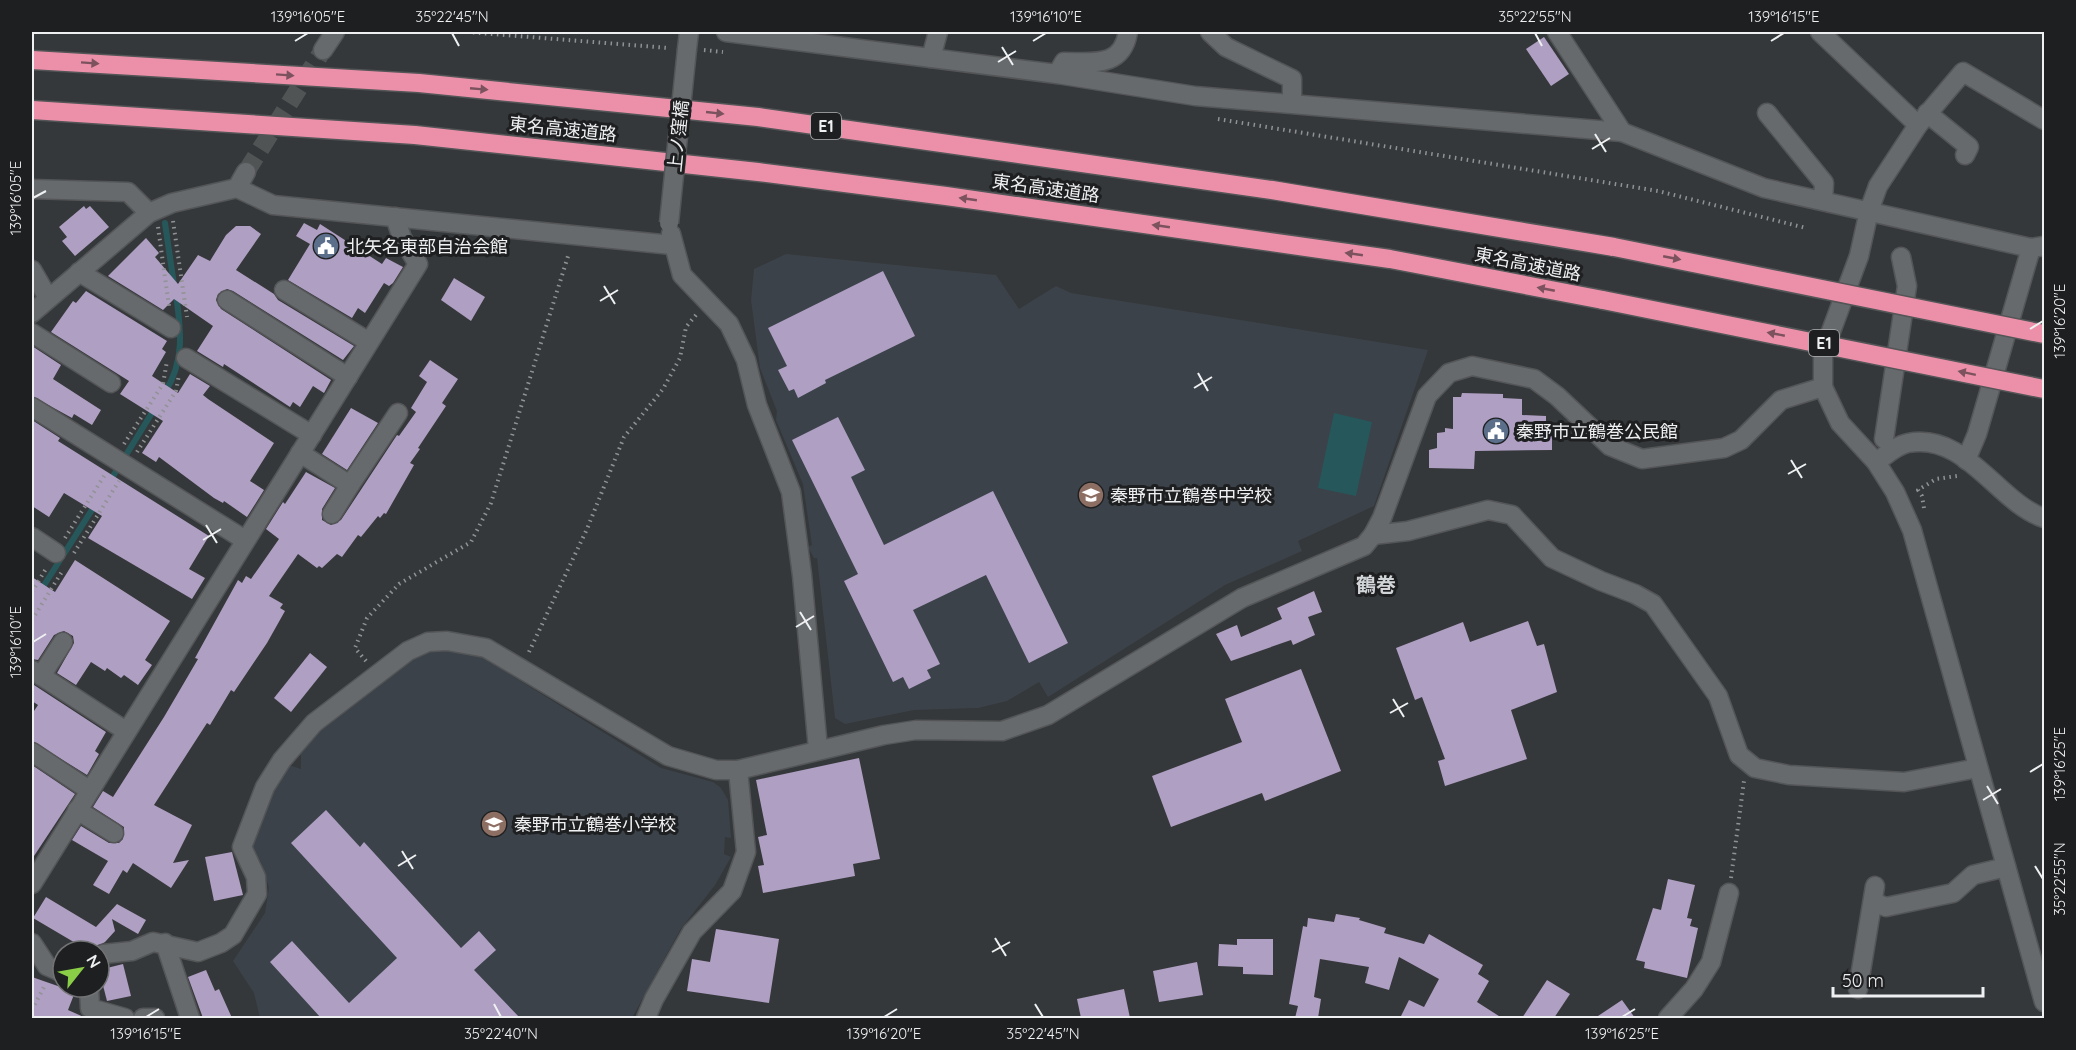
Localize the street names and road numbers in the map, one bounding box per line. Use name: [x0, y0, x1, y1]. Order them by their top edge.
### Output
street label: 上ノ窪橋: [663, 99, 693, 173]
street label: 東名高速道路: [508, 112, 618, 146]
road number: E1: [811, 113, 841, 139]
street label: 東名高速道路: [991, 169, 1101, 207]
street label: 東名高速道路: [1473, 242, 1583, 286]
road number: E1: [1809, 330, 1839, 356]

